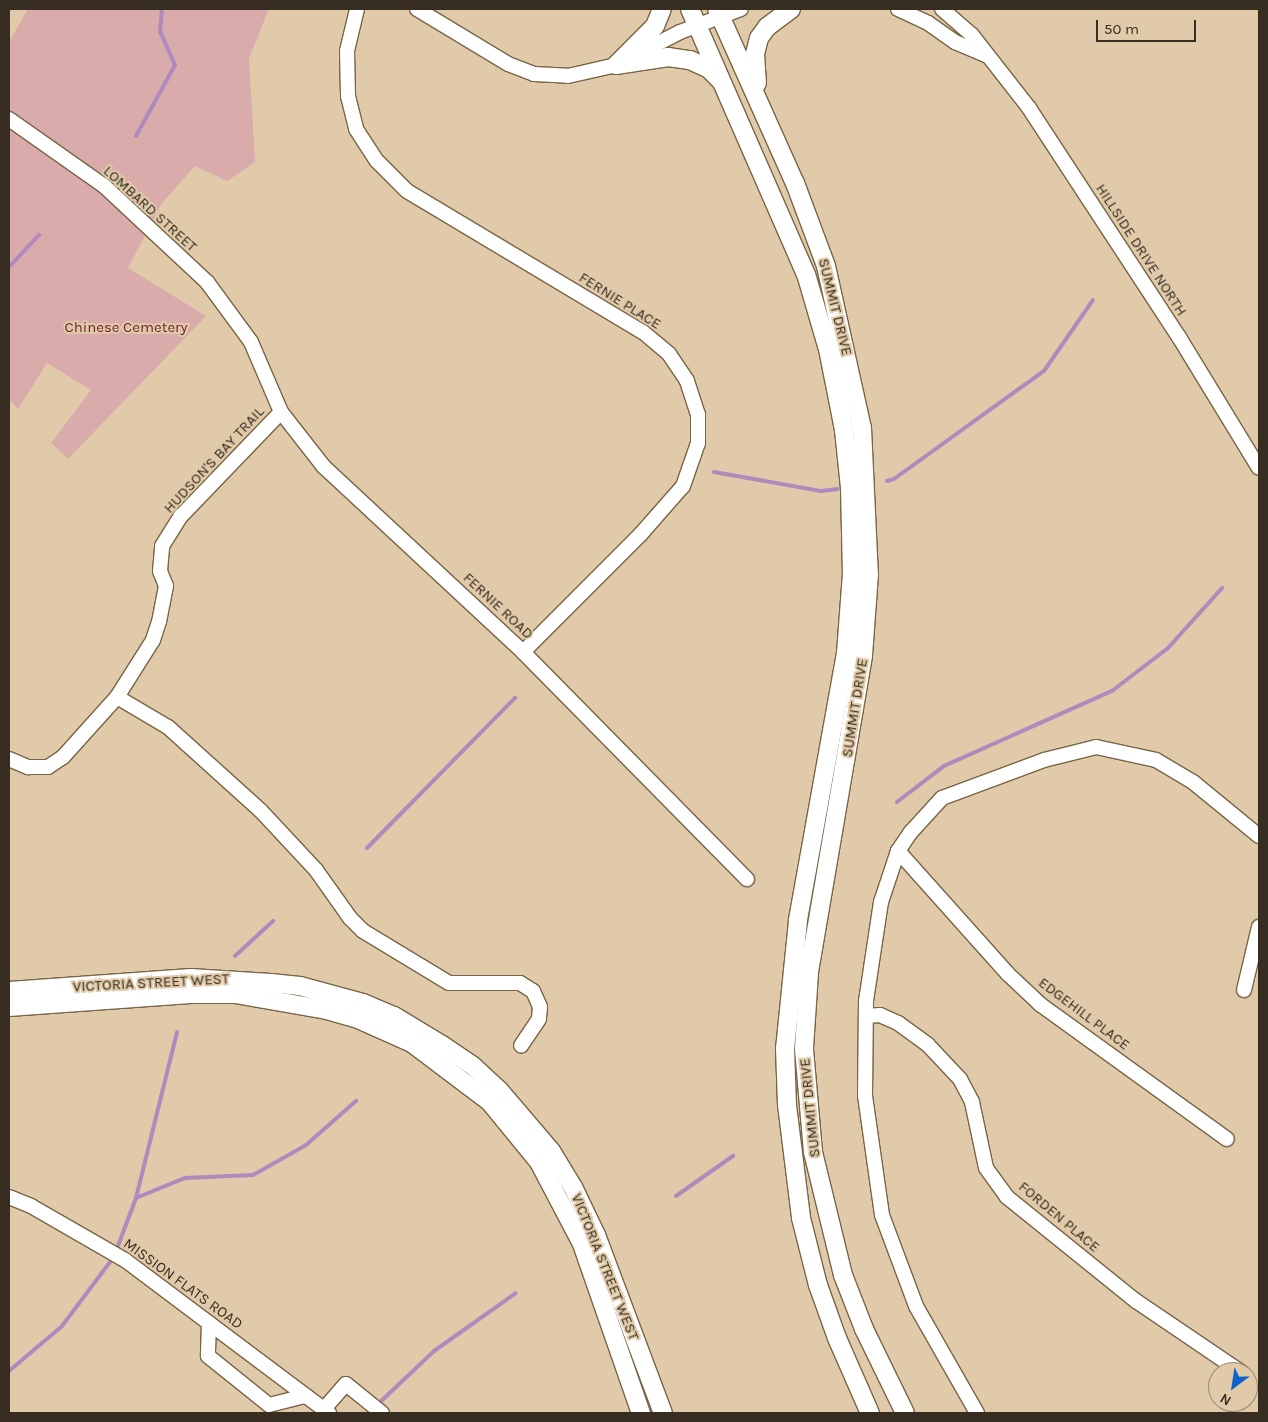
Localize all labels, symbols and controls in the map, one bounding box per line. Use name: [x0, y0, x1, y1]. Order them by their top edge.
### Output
scale bar: [1098, 10, 1198, 42]
text: 50 m: [1104, 20, 1139, 38]
street label: LOMBARD STREET: [99, 162, 201, 256]
street label: HILLSIDE DRIVE NORTH: [1092, 181, 1190, 319]
street label: SUMMIT DRIVE: [814, 256, 856, 358]
street label: FERNIE PLACE: [576, 269, 664, 333]
park label: Chinese Cemetery: [65, 319, 187, 337]
street label: HUDSON'S BAY TRAIL: [160, 403, 268, 517]
street label: FERNIE ROAD: [459, 569, 537, 643]
street label: SUMMIT DRIVE: [838, 657, 872, 759]
street label: VICTORIA STREET WEST: [72, 970, 230, 996]
street label: EDGEHILL PLACE: [1035, 974, 1133, 1054]
street label: SUMMIT DRIVE: [796, 1057, 824, 1159]
street label: FORDEN PLACE: [1015, 1178, 1103, 1256]
street label: VICTORIA STREET WEST: [567, 1191, 643, 1343]
street label: MISSION FLATS ROAD: [120, 1235, 246, 1333]
north arrow: [1208, 1362, 1258, 1412]
text: N: [1217, 1390, 1234, 1409]

